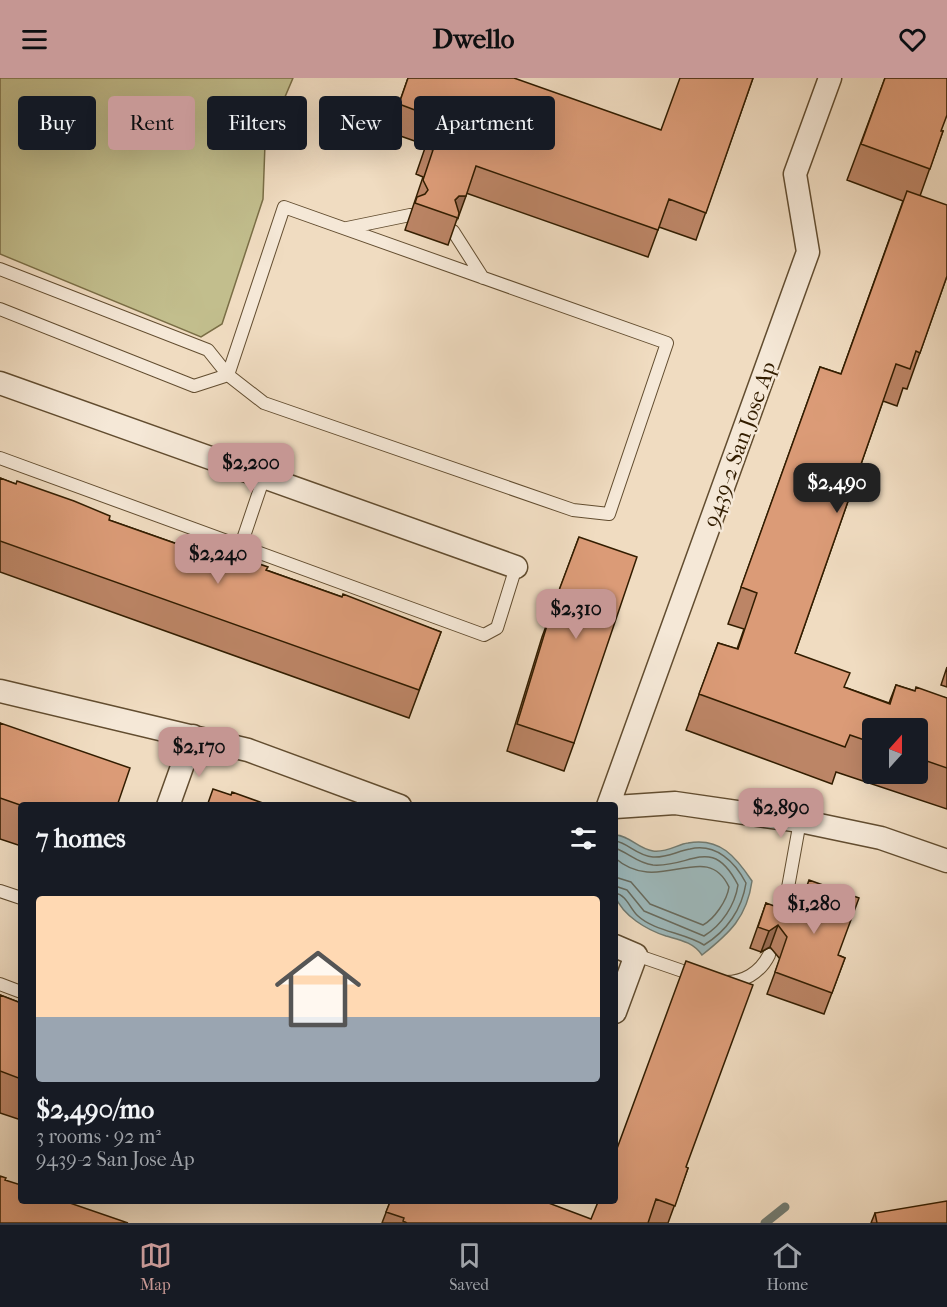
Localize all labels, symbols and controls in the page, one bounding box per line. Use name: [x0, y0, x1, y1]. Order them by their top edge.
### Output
icon: menu: [18, 23, 51, 56]
text: Dwello: [433, 23, 514, 55]
icon: heart: [896, 23, 929, 56]
chip: Buy: [18, 96, 96, 150]
chip: Rent: [108, 96, 195, 150]
chip: Filters: [207, 96, 307, 150]
chip: New: [319, 96, 402, 150]
chip: Apartment: [414, 96, 555, 150]
street label: 9439-2 San Jose Ap: [698, 358, 782, 531]
pin: $2,200: [202, 443, 300, 494]
text: $2,200: [222, 451, 280, 474]
pin: $2,490: [788, 463, 886, 514]
text: $2,490: [807, 471, 867, 494]
pin: $2,240: [169, 534, 267, 585]
text: $2,240: [189, 542, 247, 565]
pin: $2,310: [527, 589, 625, 640]
text: $2,310: [550, 597, 602, 620]
north arrow: [862, 718, 928, 784]
map controls: [862, 718, 928, 784]
pin: $2,170: [150, 727, 248, 778]
text: $2,170: [172, 735, 226, 758]
pin: $2,890: [732, 788, 830, 839]
text: $2,890: [752, 796, 810, 819]
icon: filters: [567, 822, 600, 855]
text: 7 homes: [36, 823, 126, 854]
pin: $1,280: [765, 884, 863, 935]
text: $1,280: [787, 892, 841, 915]
icon: home: [264, 935, 372, 1043]
text: $2,490/mo: [36, 1094, 154, 1125]
text: 3 rooms · 92 m²: [36, 1125, 161, 1148]
text: 9439-2 San Jose Ap: [36, 1148, 195, 1171]
tab: Map: [139, 1239, 172, 1294]
tab: Saved: [449, 1239, 489, 1294]
tab: Home: [767, 1239, 808, 1294]

